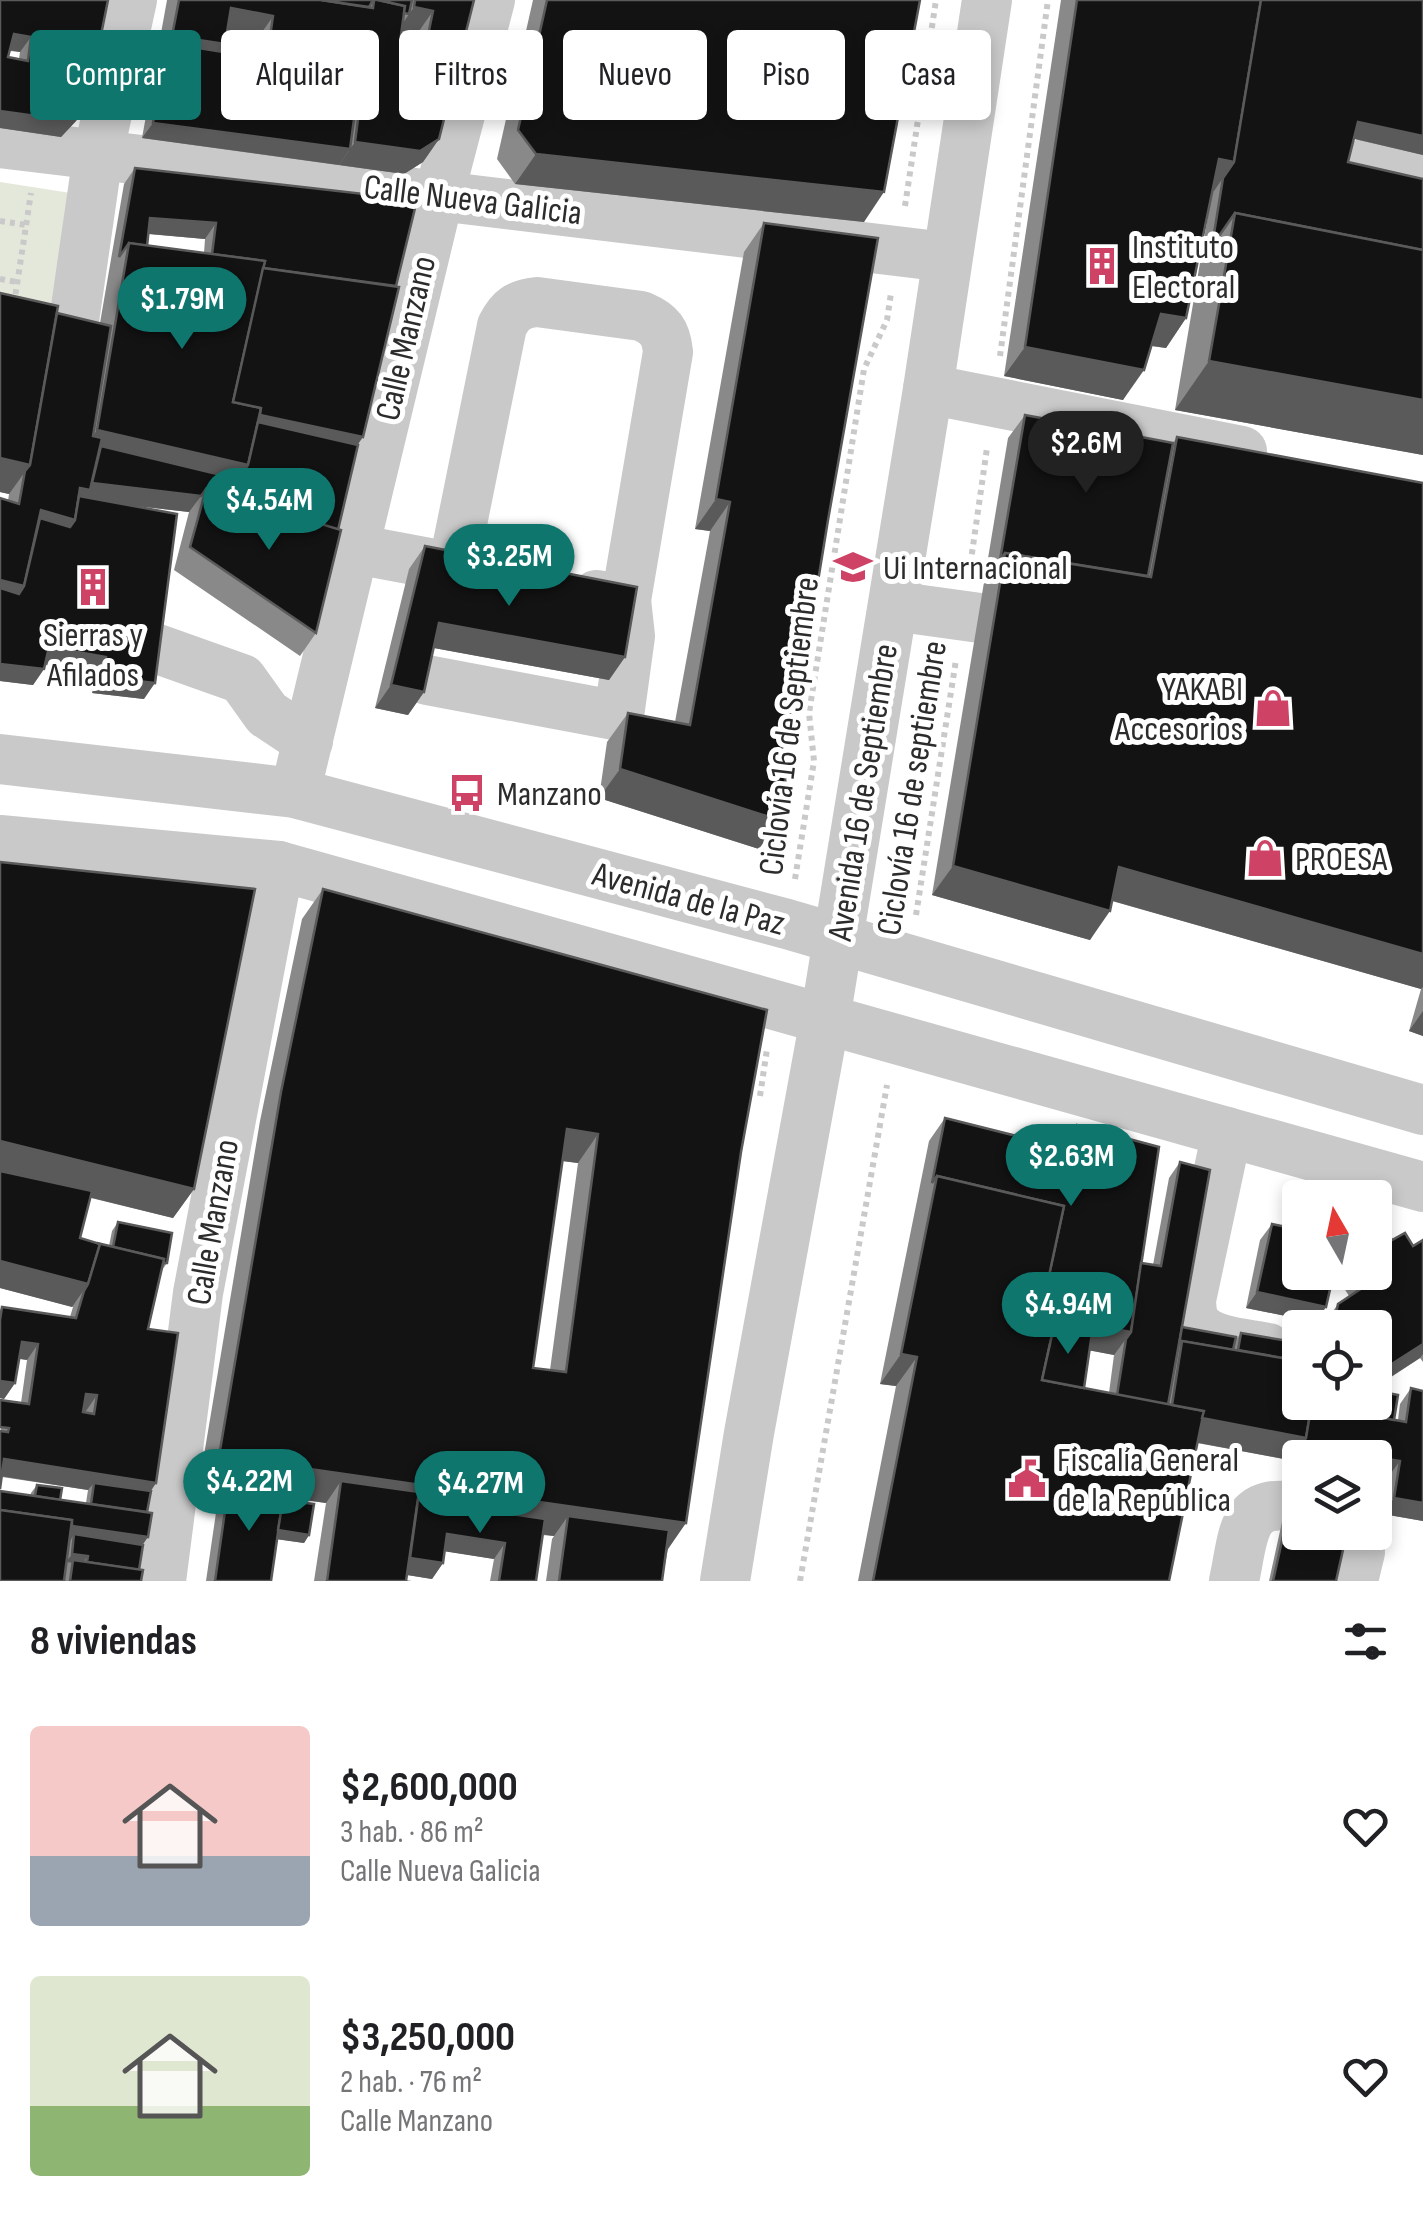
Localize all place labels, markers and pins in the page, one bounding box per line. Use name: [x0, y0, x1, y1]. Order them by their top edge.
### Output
place label: Instituto Electoral: [1132, 226, 1235, 309]
building icon: Instituto Electoral: [1081, 245, 1123, 287]
pin: $1.79M: [101, 267, 263, 352]
pin: $2.6M: [1016, 411, 1156, 496]
pin: $4.54M: [188, 468, 350, 553]
pin: $3.25M: [428, 524, 590, 609]
school or university icon: Ui Internacional: [832, 546, 874, 588]
place label: Ui Internacional: [883, 547, 1068, 590]
building icon: Sierras y Afilados: [72, 566, 114, 608]
place label: Sierras y Afilados: [43, 614, 143, 697]
place label: YAKABI Accesorios: [1114, 668, 1243, 751]
shop icon: YAKABI Accesorios: [1252, 687, 1294, 729]
bus stop icon: Manzano: [446, 772, 488, 814]
place label: Manzano: [497, 773, 602, 816]
shop icon: PROESA: [1244, 837, 1286, 879]
place label: PROESA: [1295, 838, 1388, 881]
pin: $2.63M: [990, 1124, 1152, 1209]
pin: $4.94M: [987, 1272, 1149, 1357]
place label: Fiscalía General de la República: [1057, 1439, 1239, 1522]
pin: $4.22M: [168, 1449, 330, 1534]
pin: $4.27M: [399, 1451, 561, 1536]
public building icon: Fiscalía General de la República: [1006, 1458, 1048, 1500]

